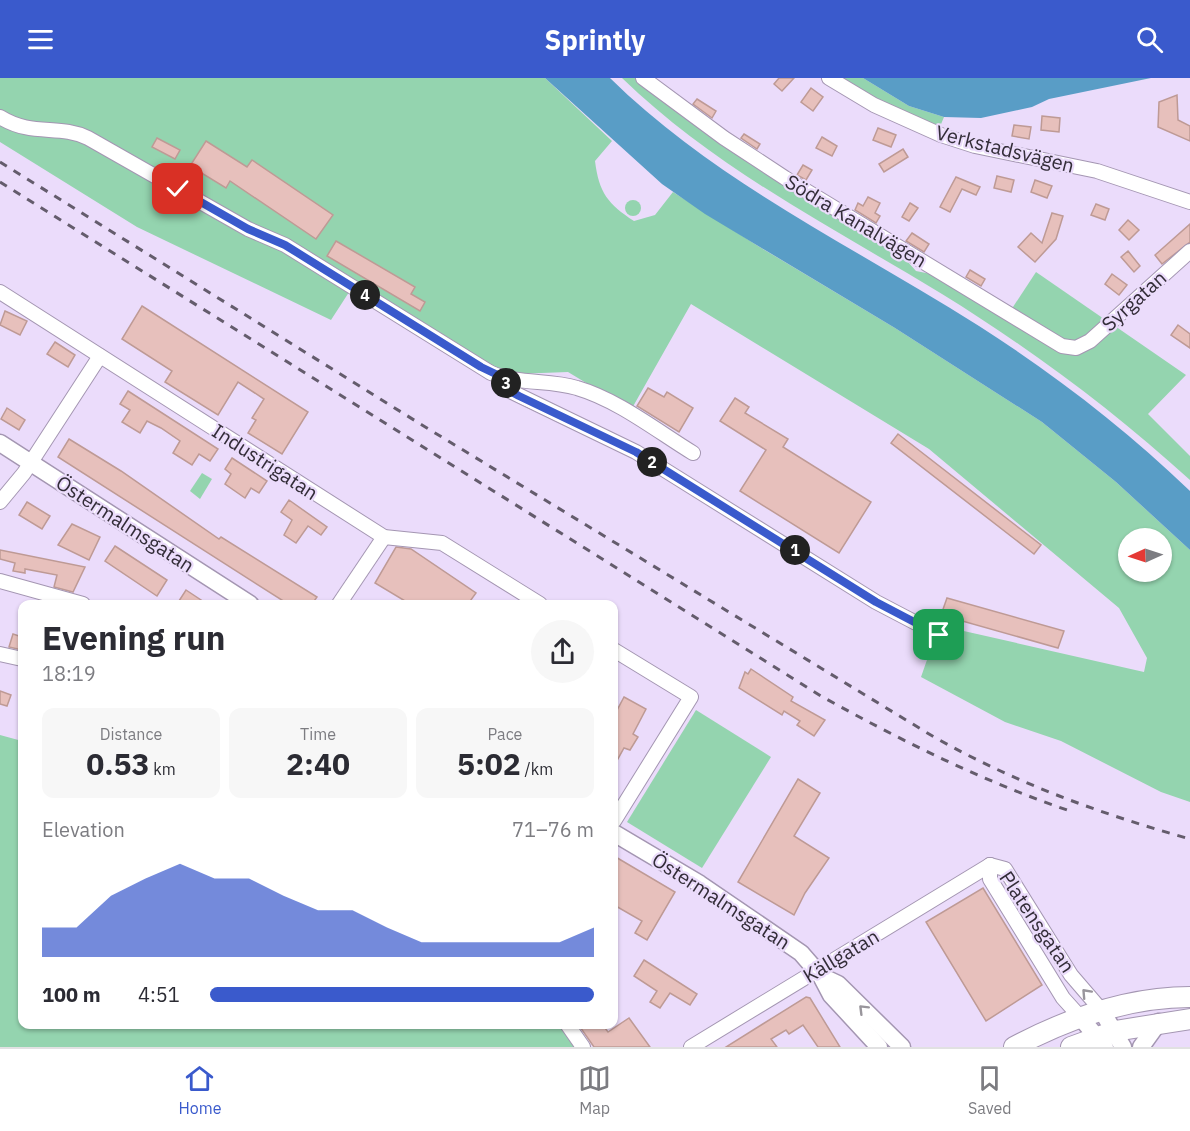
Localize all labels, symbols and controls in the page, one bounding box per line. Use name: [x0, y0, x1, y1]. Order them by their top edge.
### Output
text: Sprintly: [545, 22, 645, 57]
icon: menu: [24, 23, 57, 56]
icon: search: [1133, 23, 1166, 56]
street label: Verkstadsvägen: [933, 118, 1077, 179]
pin: [152, 163, 203, 214]
street label: Södra Kanalvägen: [780, 168, 932, 273]
icon: check: [161, 172, 194, 205]
street label: Syrgatan: [1095, 264, 1172, 337]
pin: 4: [350, 280, 380, 310]
text: 4: [360, 285, 370, 305]
pin: 3: [491, 368, 521, 398]
text: 3: [501, 373, 511, 393]
street label: Industrigatan: [207, 417, 324, 506]
pin: 2: [637, 447, 667, 477]
text: 2: [647, 452, 657, 472]
street label: Östermalmsgatan: [51, 469, 200, 578]
north arrow: [1118, 528, 1172, 582]
map controls: [1118, 528, 1172, 582]
pin: 1: [780, 535, 810, 565]
text: 1: [790, 540, 800, 560]
pin: [913, 609, 964, 660]
text: Evening run: [42, 616, 226, 659]
icon: arrive: [922, 618, 955, 651]
button: share: [531, 620, 594, 683]
text: 18:19: [42, 660, 96, 687]
text: Distance: [100, 724, 162, 744]
text: Time: [300, 724, 336, 744]
text: Pace: [488, 724, 522, 744]
text: 0.53: [86, 744, 150, 783]
text: 2:40: [286, 744, 350, 783]
text: 5:02: [457, 744, 521, 783]
text: km: [150, 759, 176, 779]
text: /km: [521, 759, 553, 779]
text: Elevation: [42, 816, 125, 843]
text: 71–76 m: [512, 816, 594, 843]
street label: Östermalmsgatan: [647, 846, 796, 955]
street label: Platensgatan: [993, 866, 1081, 978]
street label: Källgatan: [798, 922, 884, 989]
text: 100 m: [42, 981, 101, 1008]
text: 4:51: [138, 981, 180, 1008]
one-way arrow: [1082, 990, 1093, 1000]
one-way arrow: [860, 1005, 870, 1016]
tab: Home: [178, 1062, 221, 1118]
tab: Map: [578, 1062, 611, 1118]
tab: Saved: [968, 1062, 1012, 1118]

